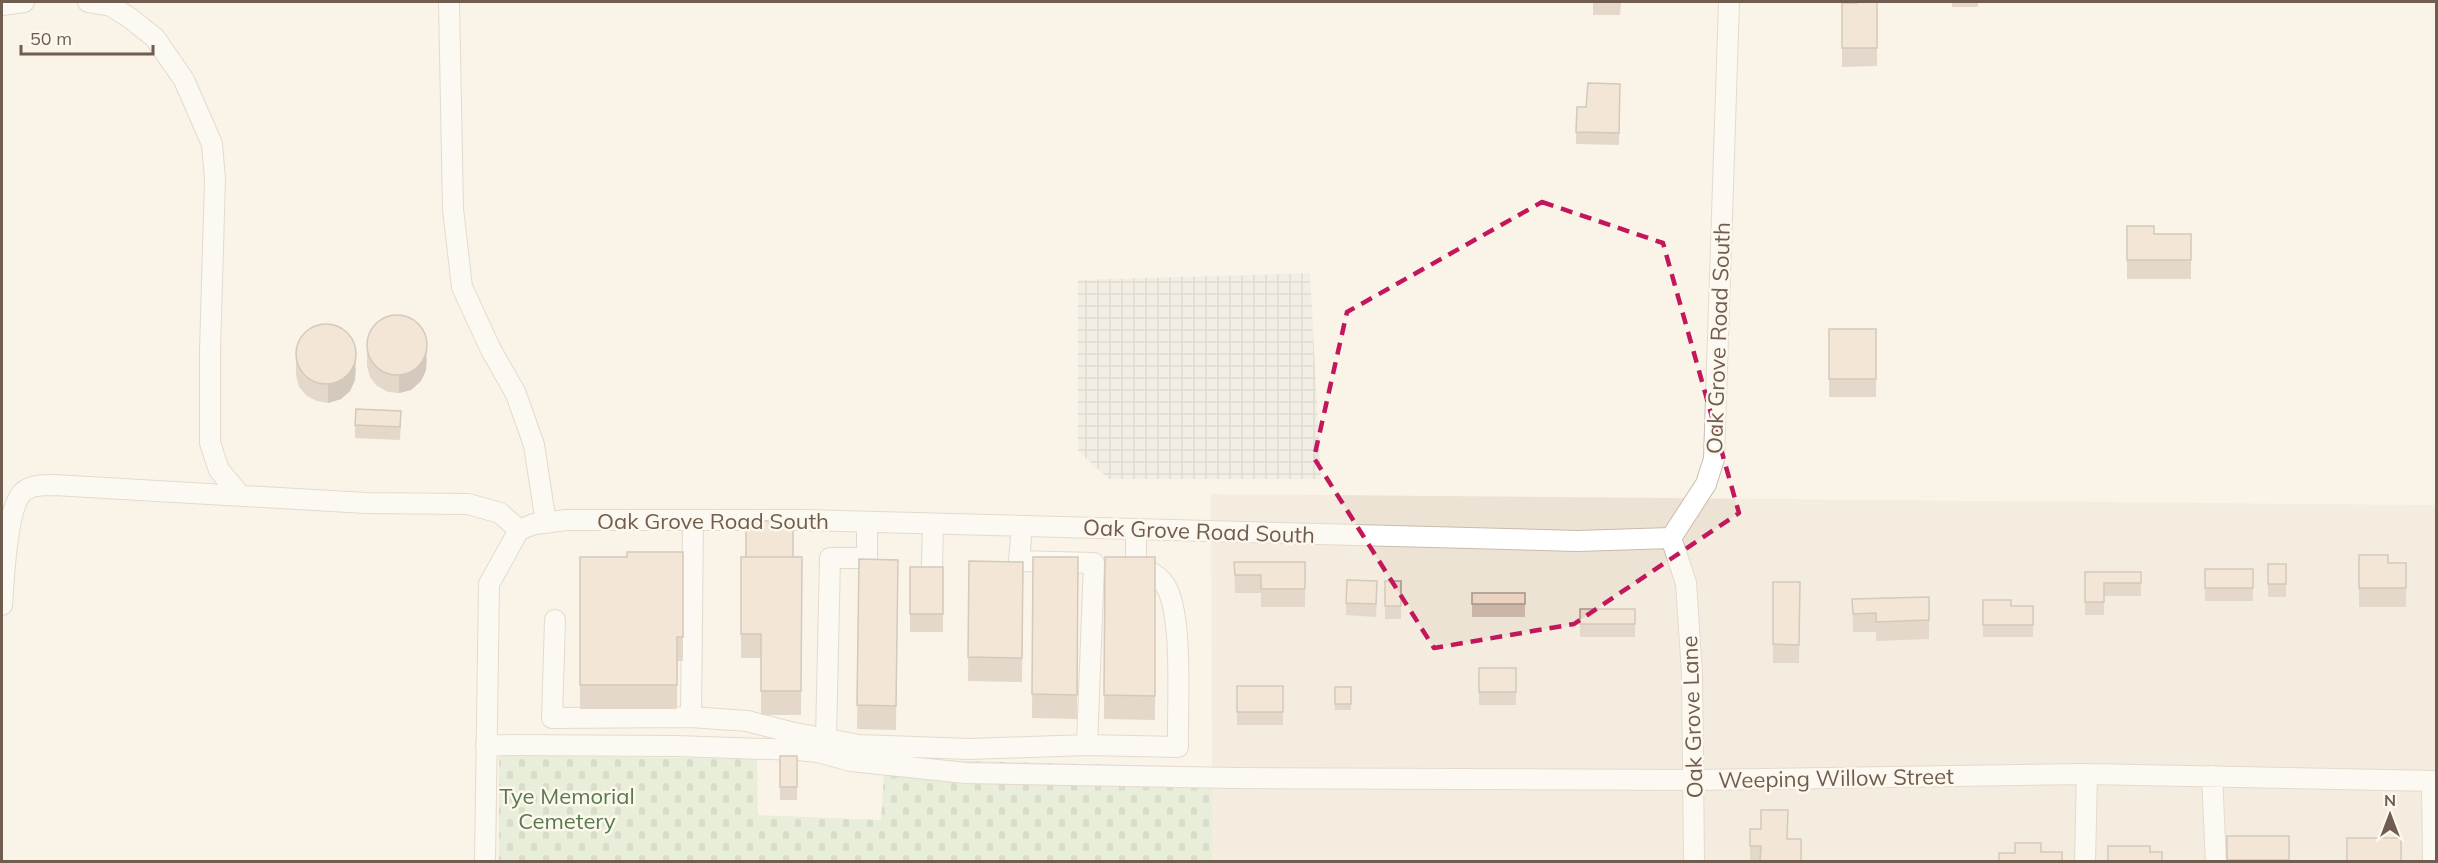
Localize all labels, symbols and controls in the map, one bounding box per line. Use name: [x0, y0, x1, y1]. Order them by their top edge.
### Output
scale bar: [21, 18, 153, 56]
text: 50 m: [30, 27, 72, 50]
street label: Oak Grove Road South: [1700, 222, 1736, 454]
street label: Oak Grove Road South: [597, 507, 829, 535]
street label: Oak Grove Road South: [1083, 513, 1315, 549]
street label: Oak Grove Lane: [1675, 635, 1709, 799]
street label: Weeping Willow Street: [1718, 762, 1954, 794]
park label: Tye Memorial Cemetery: [499, 782, 635, 835]
north arrow: [2360, 785, 2420, 845]
text: N: [2384, 790, 2396, 810]

